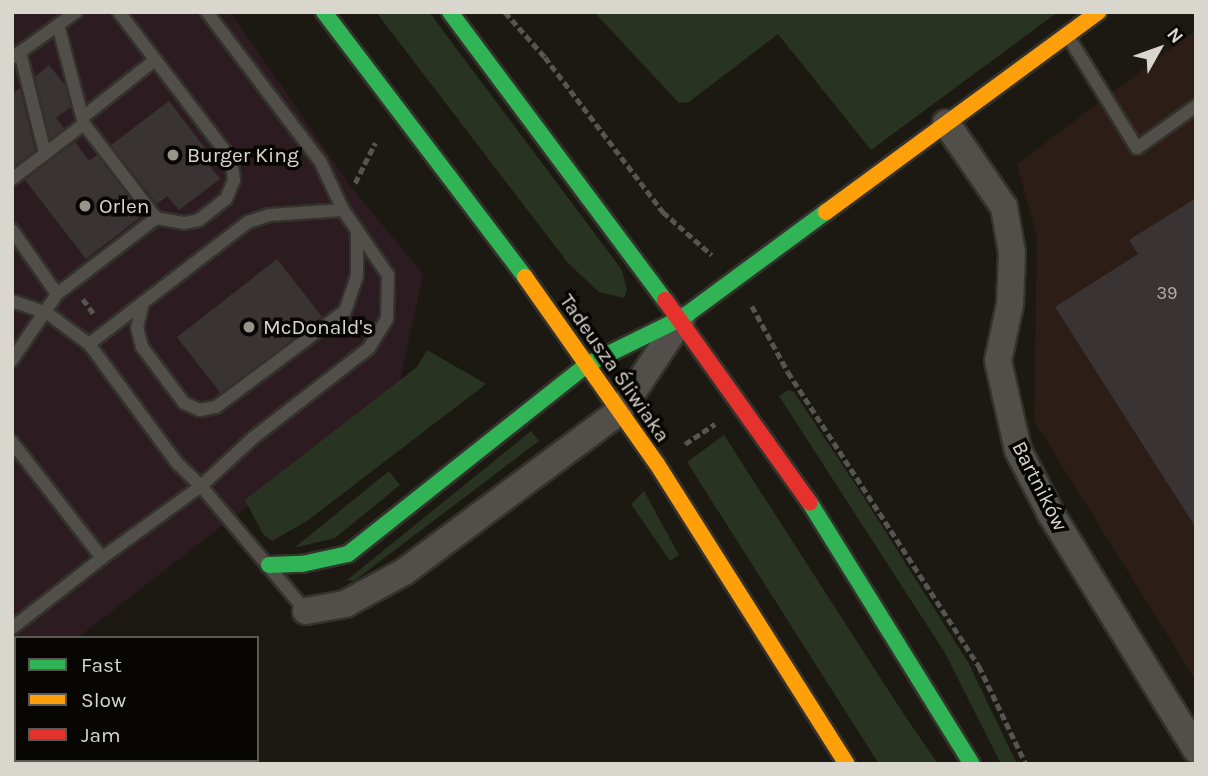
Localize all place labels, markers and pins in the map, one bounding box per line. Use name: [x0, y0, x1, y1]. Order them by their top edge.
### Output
place label: Burger King: [187, 142, 299, 168]
marker: Burger King: [165, 147, 181, 163]
place label: Orlen: [99, 193, 149, 219]
marker: Orlen: [77, 198, 93, 214]
place label: McDonald's: [263, 314, 373, 340]
marker: McDonald's: [241, 319, 257, 335]

